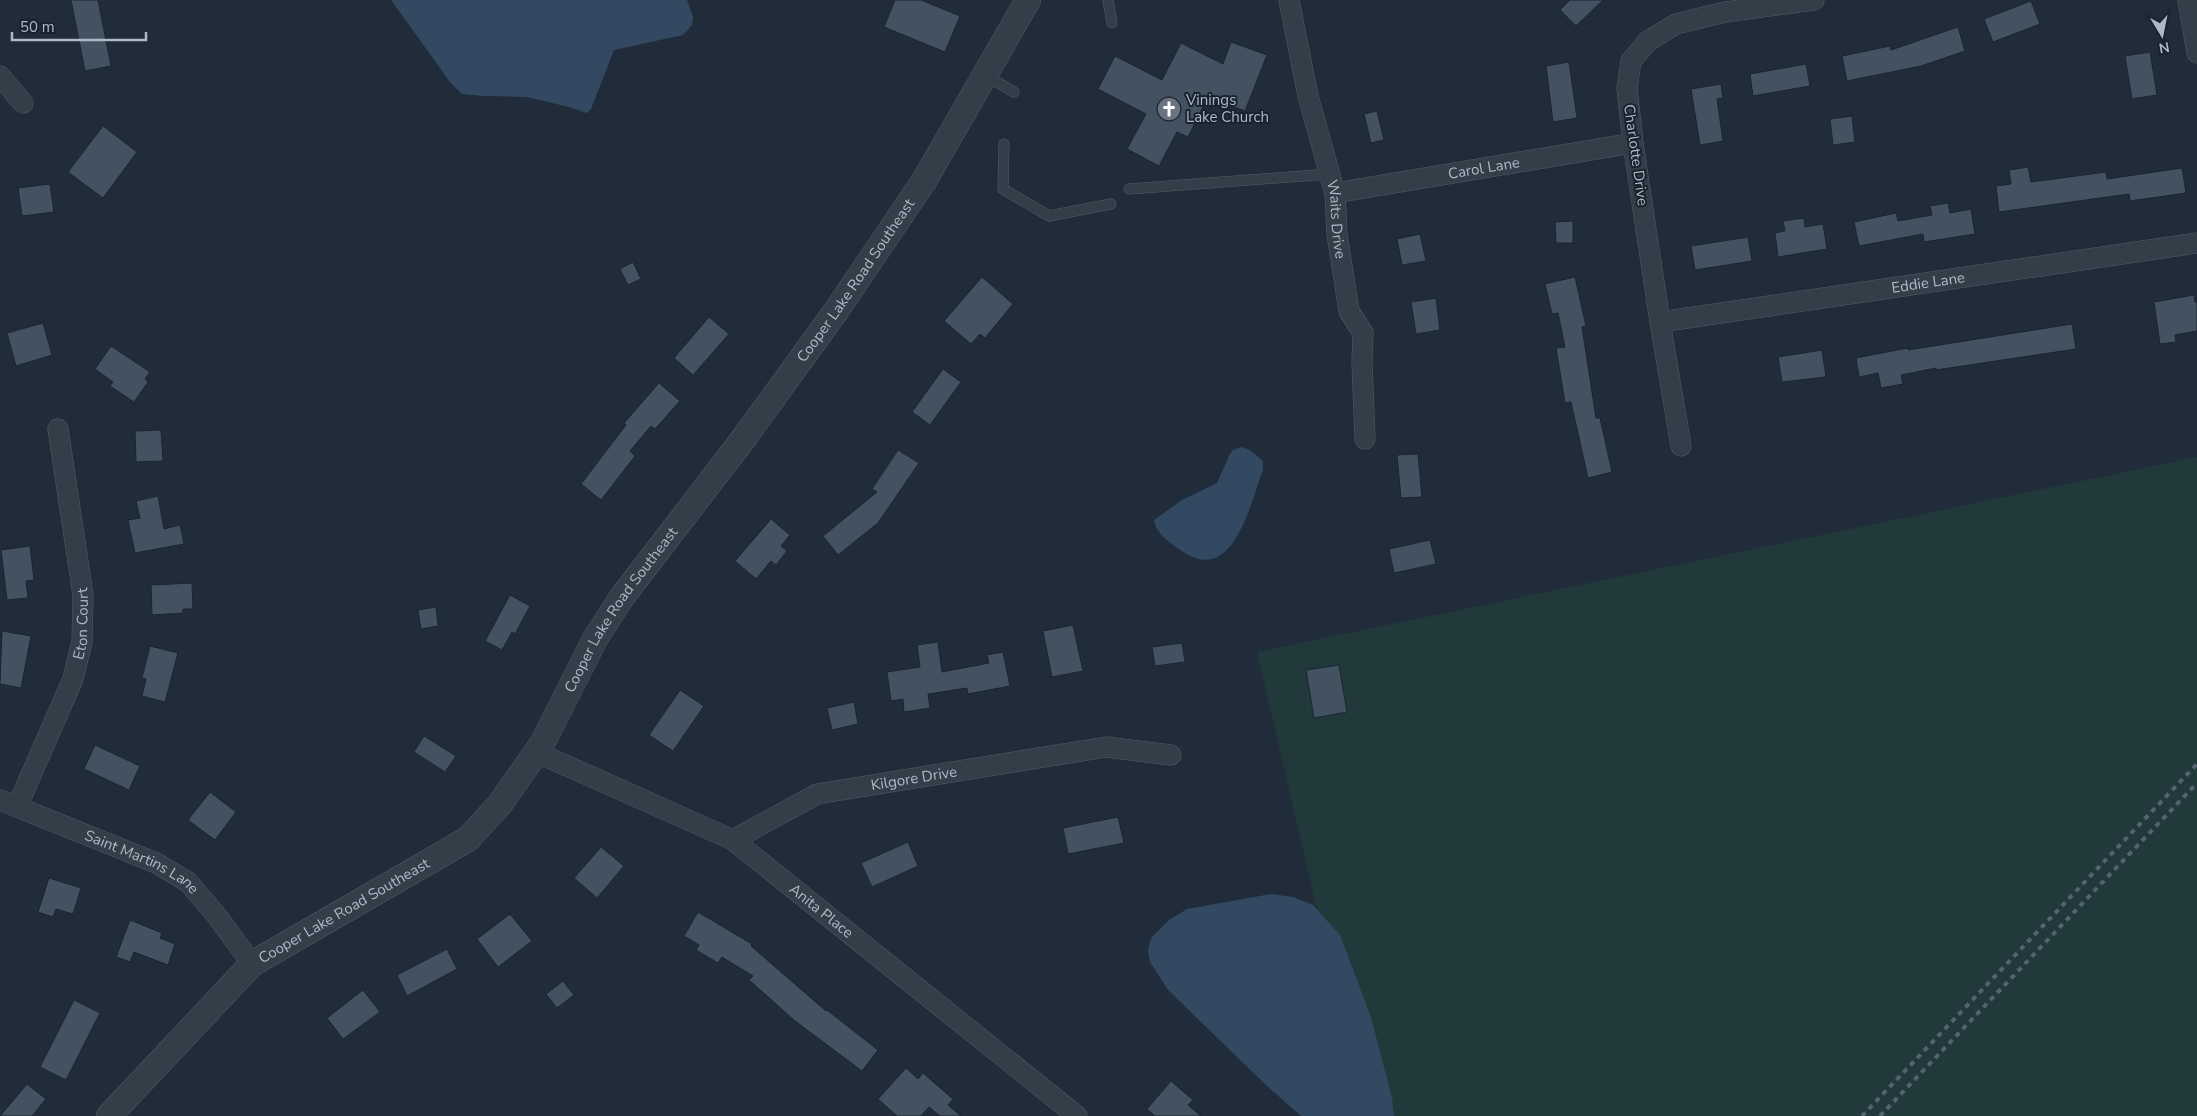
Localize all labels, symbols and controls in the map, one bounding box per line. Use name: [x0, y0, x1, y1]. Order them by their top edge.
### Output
scale bar: [12, 10, 146, 42]
north arrow: [2137, 10, 2187, 60]
text: 50 m: [20, 17, 55, 37]
text: N: [2157, 37, 2171, 58]
place label: Vinings Lake Church: [1185, 90, 1269, 127]
church icon: Vinings Lake Church: [1156, 96, 1182, 122]
street label: Charlotte Drive: [1619, 103, 1653, 207]
street label: Carol Lane: [1447, 152, 1521, 184]
street label: Waits Drive: [1322, 178, 1351, 260]
street label: Cooper Lake Road Southeast: [792, 194, 920, 366]
street label: Eddie Lane: [1890, 267, 1966, 298]
street label: Cooper Lake Road Southeast: [560, 522, 683, 696]
street label: Eton Court: [68, 586, 93, 662]
street label: Kilgore Drive: [869, 761, 959, 795]
street label: Saint Martins Lane: [82, 825, 204, 898]
street label: Cooper Lake Road Southeast: [255, 853, 434, 968]
street label: Anita Place: [785, 879, 858, 943]

